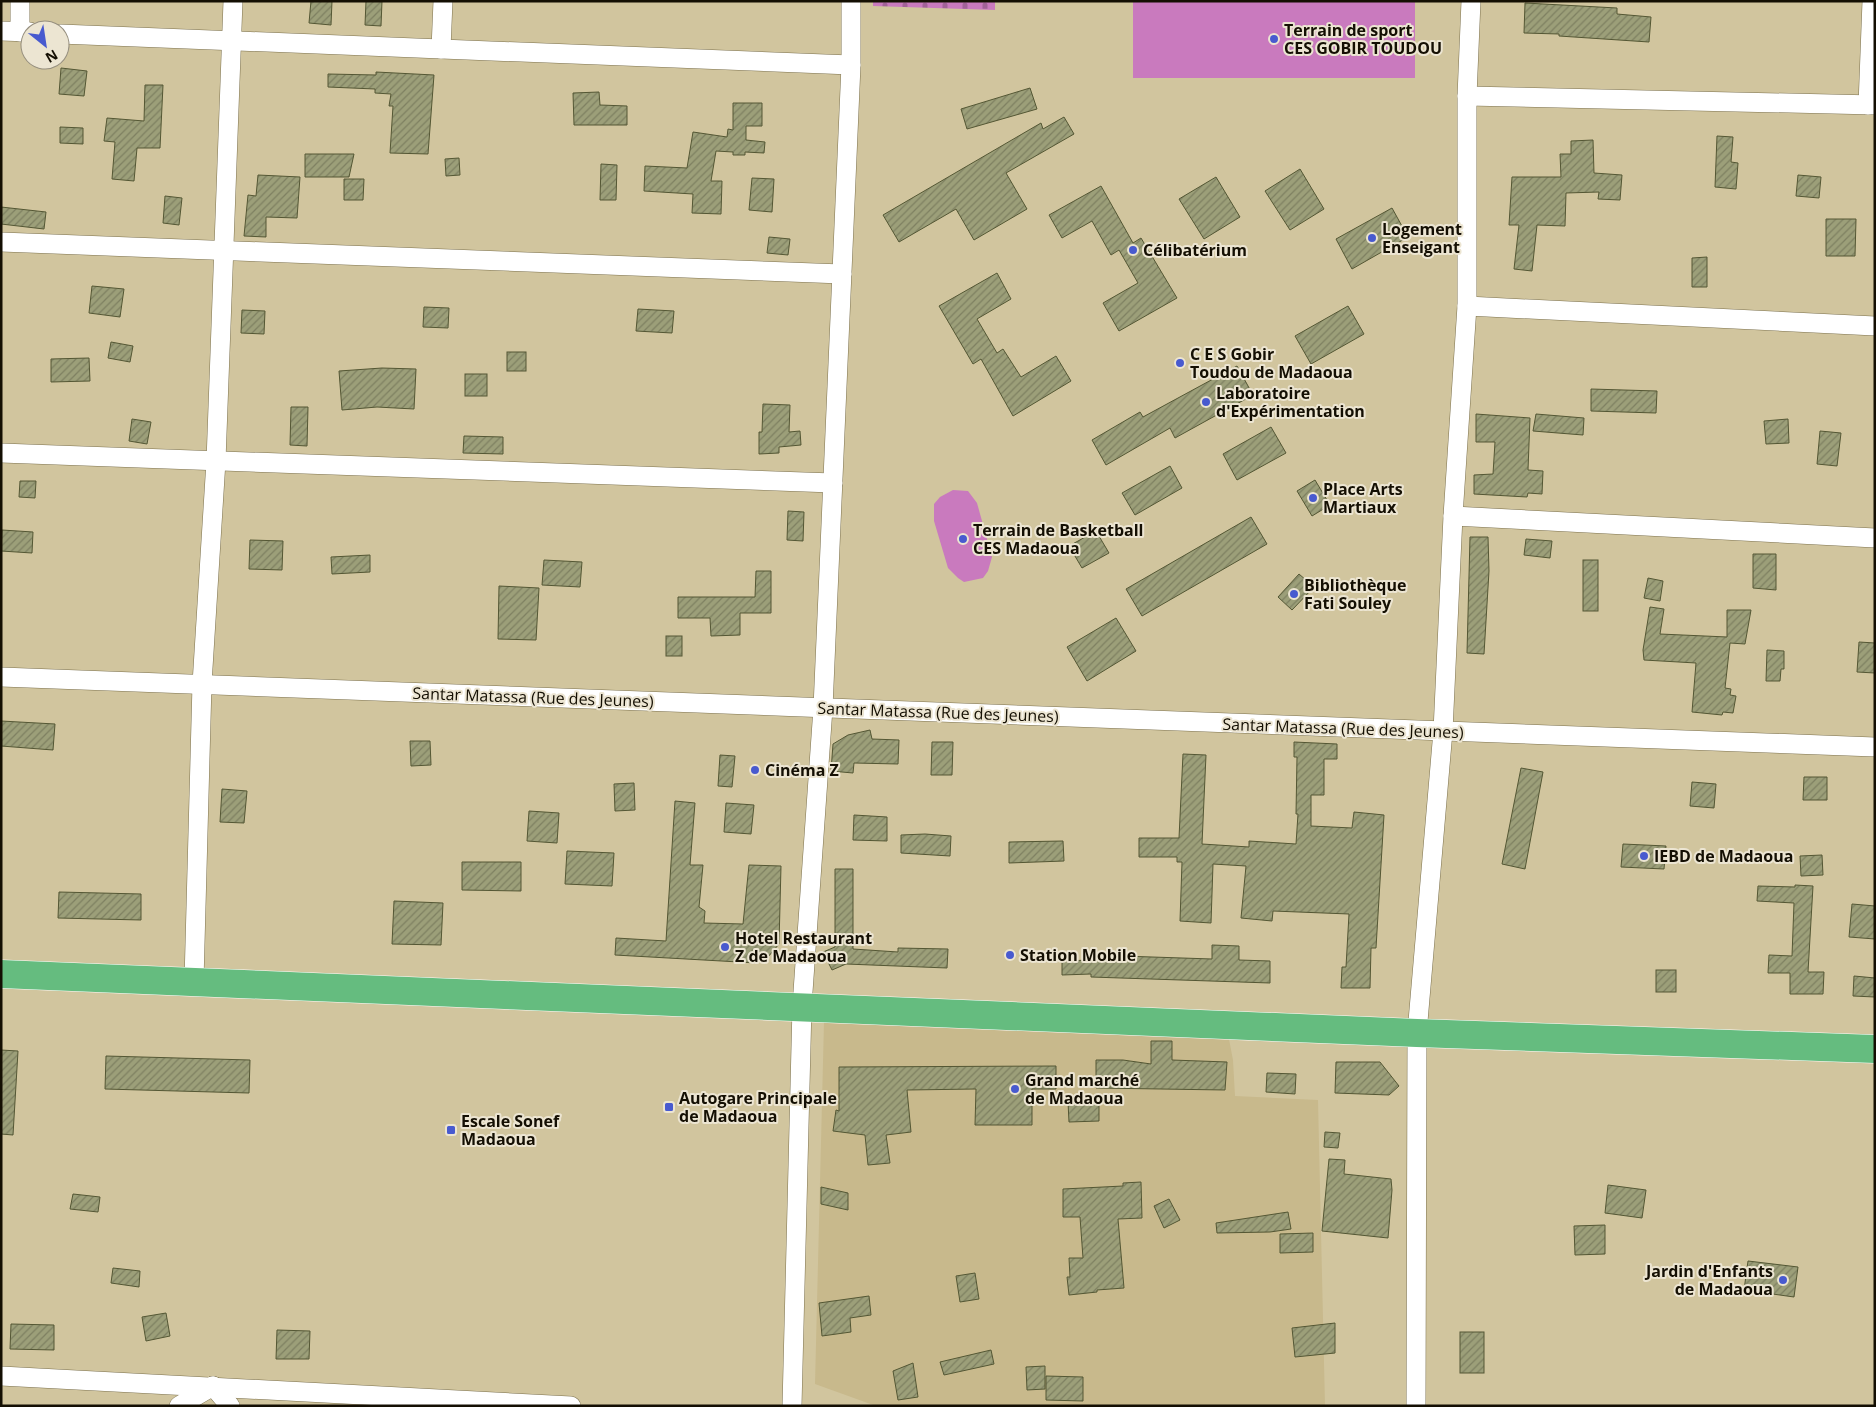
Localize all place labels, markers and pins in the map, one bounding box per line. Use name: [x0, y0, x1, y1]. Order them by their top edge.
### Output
place label: Terrain de sport CES GOBIR TOUDOU: [1284, 19, 1442, 59]
marker: Terrain de sport CES GOBIR TOUDOU: [1268, 33, 1280, 45]
place label: Logement Enseigant: [1382, 218, 1462, 258]
marker: Logement Enseigant: [1366, 232, 1378, 244]
place label: Célibatérium: [1143, 239, 1247, 261]
marker: Célibatérium: [1127, 244, 1139, 256]
place label: C E S Gobir Toudou de Madaoua: [1190, 343, 1353, 383]
marker: C E S Gobir Toudou de Madaoua: [1174, 357, 1186, 369]
place label: Laboratoire d'Expérimentation: [1216, 382, 1365, 422]
marker: Laboratoire d'Expérimentation: [1200, 396, 1212, 408]
place label: Place Arts Martiaux: [1323, 478, 1403, 518]
marker: Place Arts Martiaux: [1307, 492, 1319, 504]
place label: Terrain de Basketball CES Madaoua: [973, 519, 1143, 559]
marker: Terrain de Basketball CES Madaoua: [957, 533, 969, 545]
place label: Bibliothèque Fati Souley: [1304, 574, 1406, 614]
marker: Bibliothèque Fati Souley: [1288, 588, 1300, 600]
place label: Cinéma Z: [765, 759, 839, 781]
marker: Cinéma Z: [749, 764, 761, 776]
place label: IEBD de Madaoua: [1654, 845, 1793, 867]
marker: IEBD de Madaoua: [1638, 850, 1650, 862]
place label: Hotel Restaurant Z de Madaoua: [735, 927, 872, 967]
marker: Hotel Restaurant Z de Madaoua: [719, 941, 731, 953]
place label: Station Mobile: [1020, 944, 1136, 966]
marker: Station Mobile: [1004, 949, 1016, 961]
place label: Grand marché de Madaoua: [1025, 1069, 1139, 1109]
marker: Grand marché de Madaoua: [1009, 1083, 1021, 1095]
place label: Autogare Principale de Madaoua: [679, 1087, 837, 1127]
marker: Autogare Principale de Madaoua: [663, 1101, 675, 1113]
place label: Escale Sonef Madaoua: [461, 1110, 560, 1150]
marker: Escale Sonef Madaoua: [445, 1124, 457, 1136]
place label: Jardin d'Enfants de Madaoua: [1644, 1260, 1773, 1300]
marker: Jardin d'Enfants de Madaoua: [1777, 1274, 1789, 1286]

